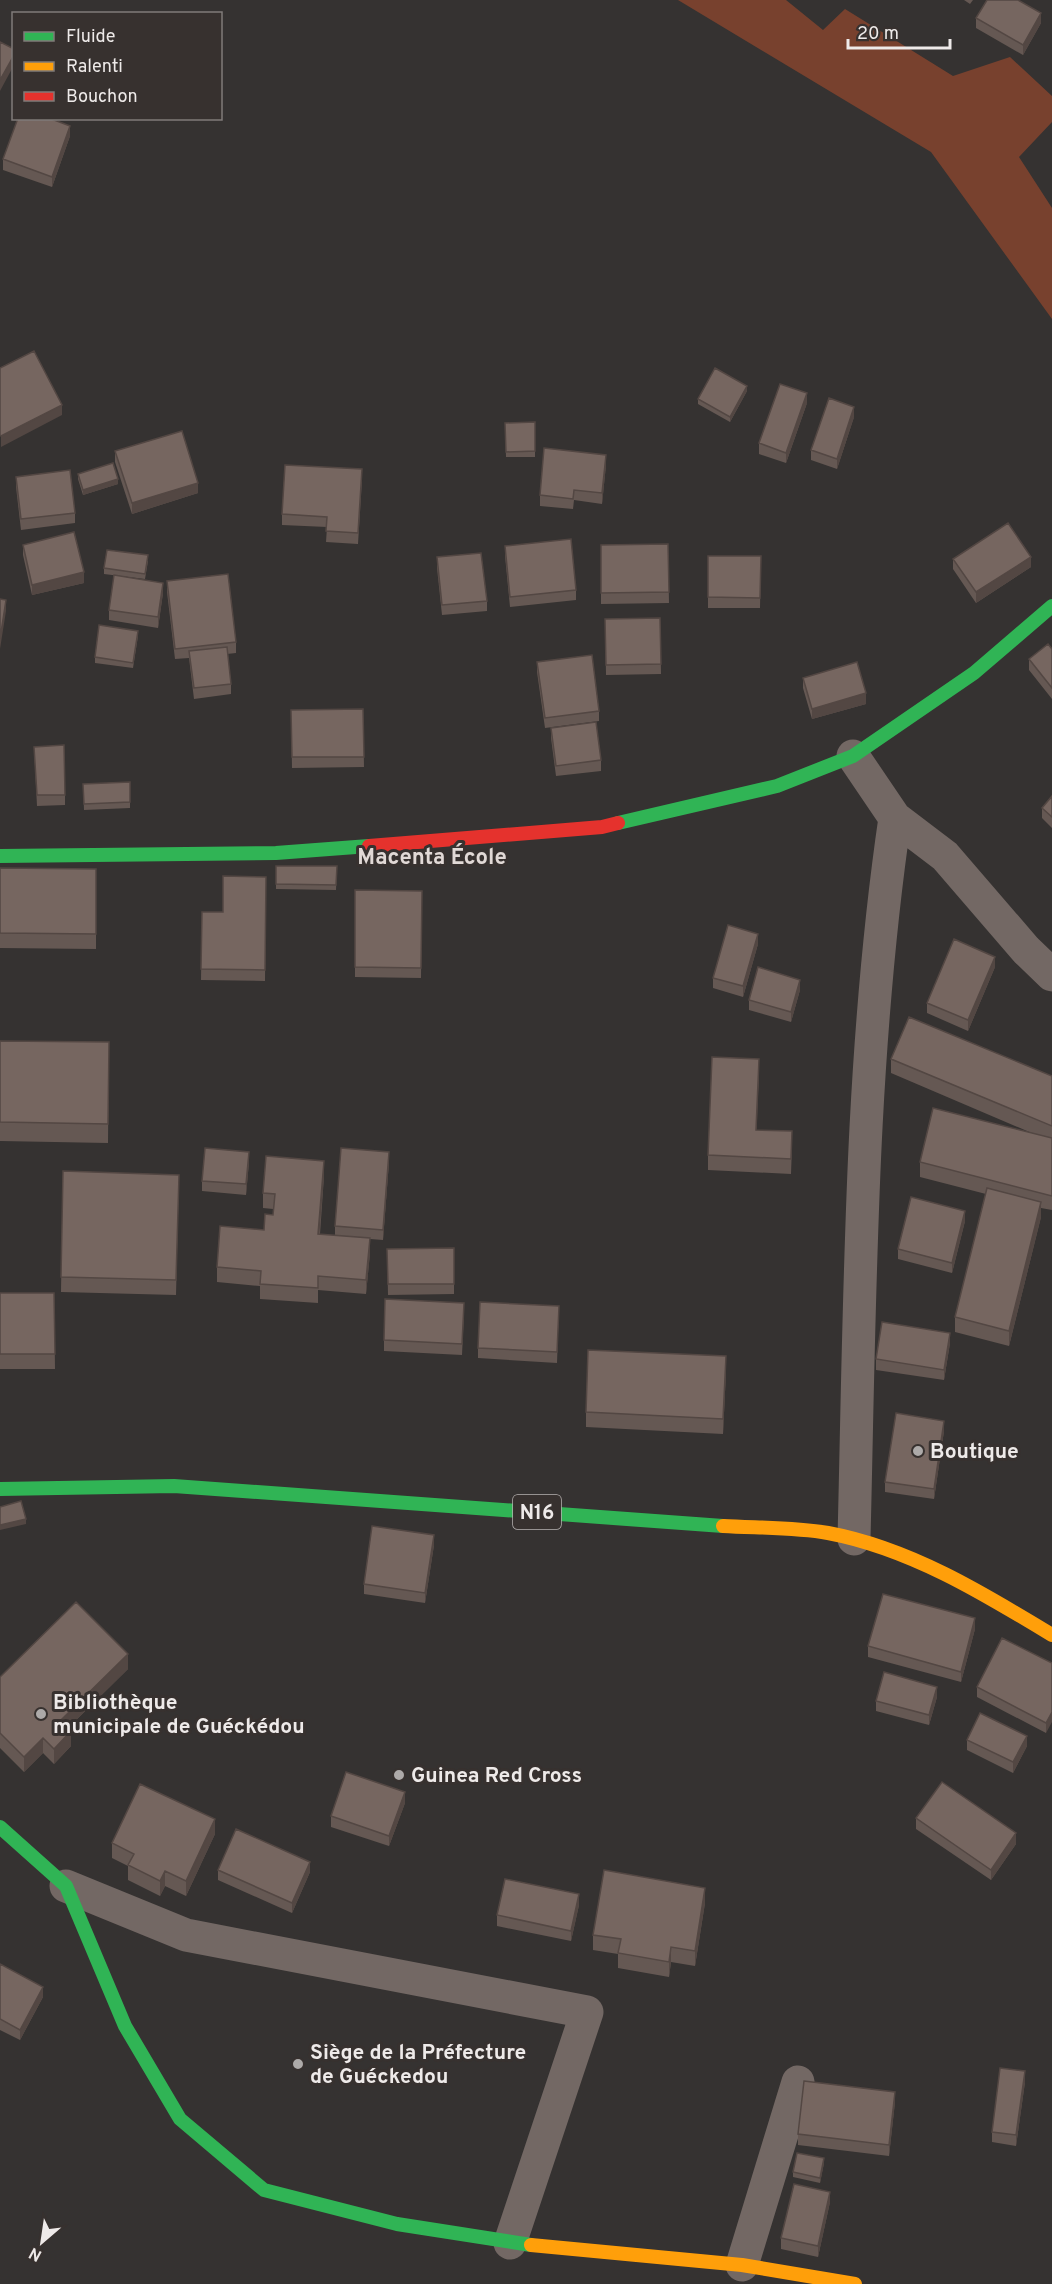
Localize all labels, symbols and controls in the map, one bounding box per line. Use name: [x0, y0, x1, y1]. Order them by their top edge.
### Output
legend: [12, 12, 222, 120]
scale bar: [848, 12, 950, 50]
text: 20 m: [857, 23, 899, 46]
text: Fluide: [66, 26, 115, 49]
text: Ralenti: [66, 56, 123, 79]
text: Bouchon: [66, 86, 138, 109]
district label: Macenta École: [357, 843, 507, 872]
place label: Boutique: [930, 1439, 1019, 1466]
marker: Boutique: [911, 1444, 925, 1458]
road number: N16: [513, 1495, 561, 1529]
place label: Bibliothèque municipale de Guéckédou: [53, 1690, 305, 1741]
marker: Bibliothèque municipale de Guéckédou: [34, 1707, 48, 1721]
place label: Guinea Red Cross: [411, 1763, 582, 1790]
marker: Guinea Red Cross: [392, 1768, 406, 1782]
place label: Siège de la Préfecture de Guéckedou: [310, 2040, 526, 2091]
marker: Siège de la Préfecture de Guéckedou: [291, 2057, 305, 2071]
north arrow: [12, 2212, 72, 2272]
text: N: [26, 2242, 46, 2265]

